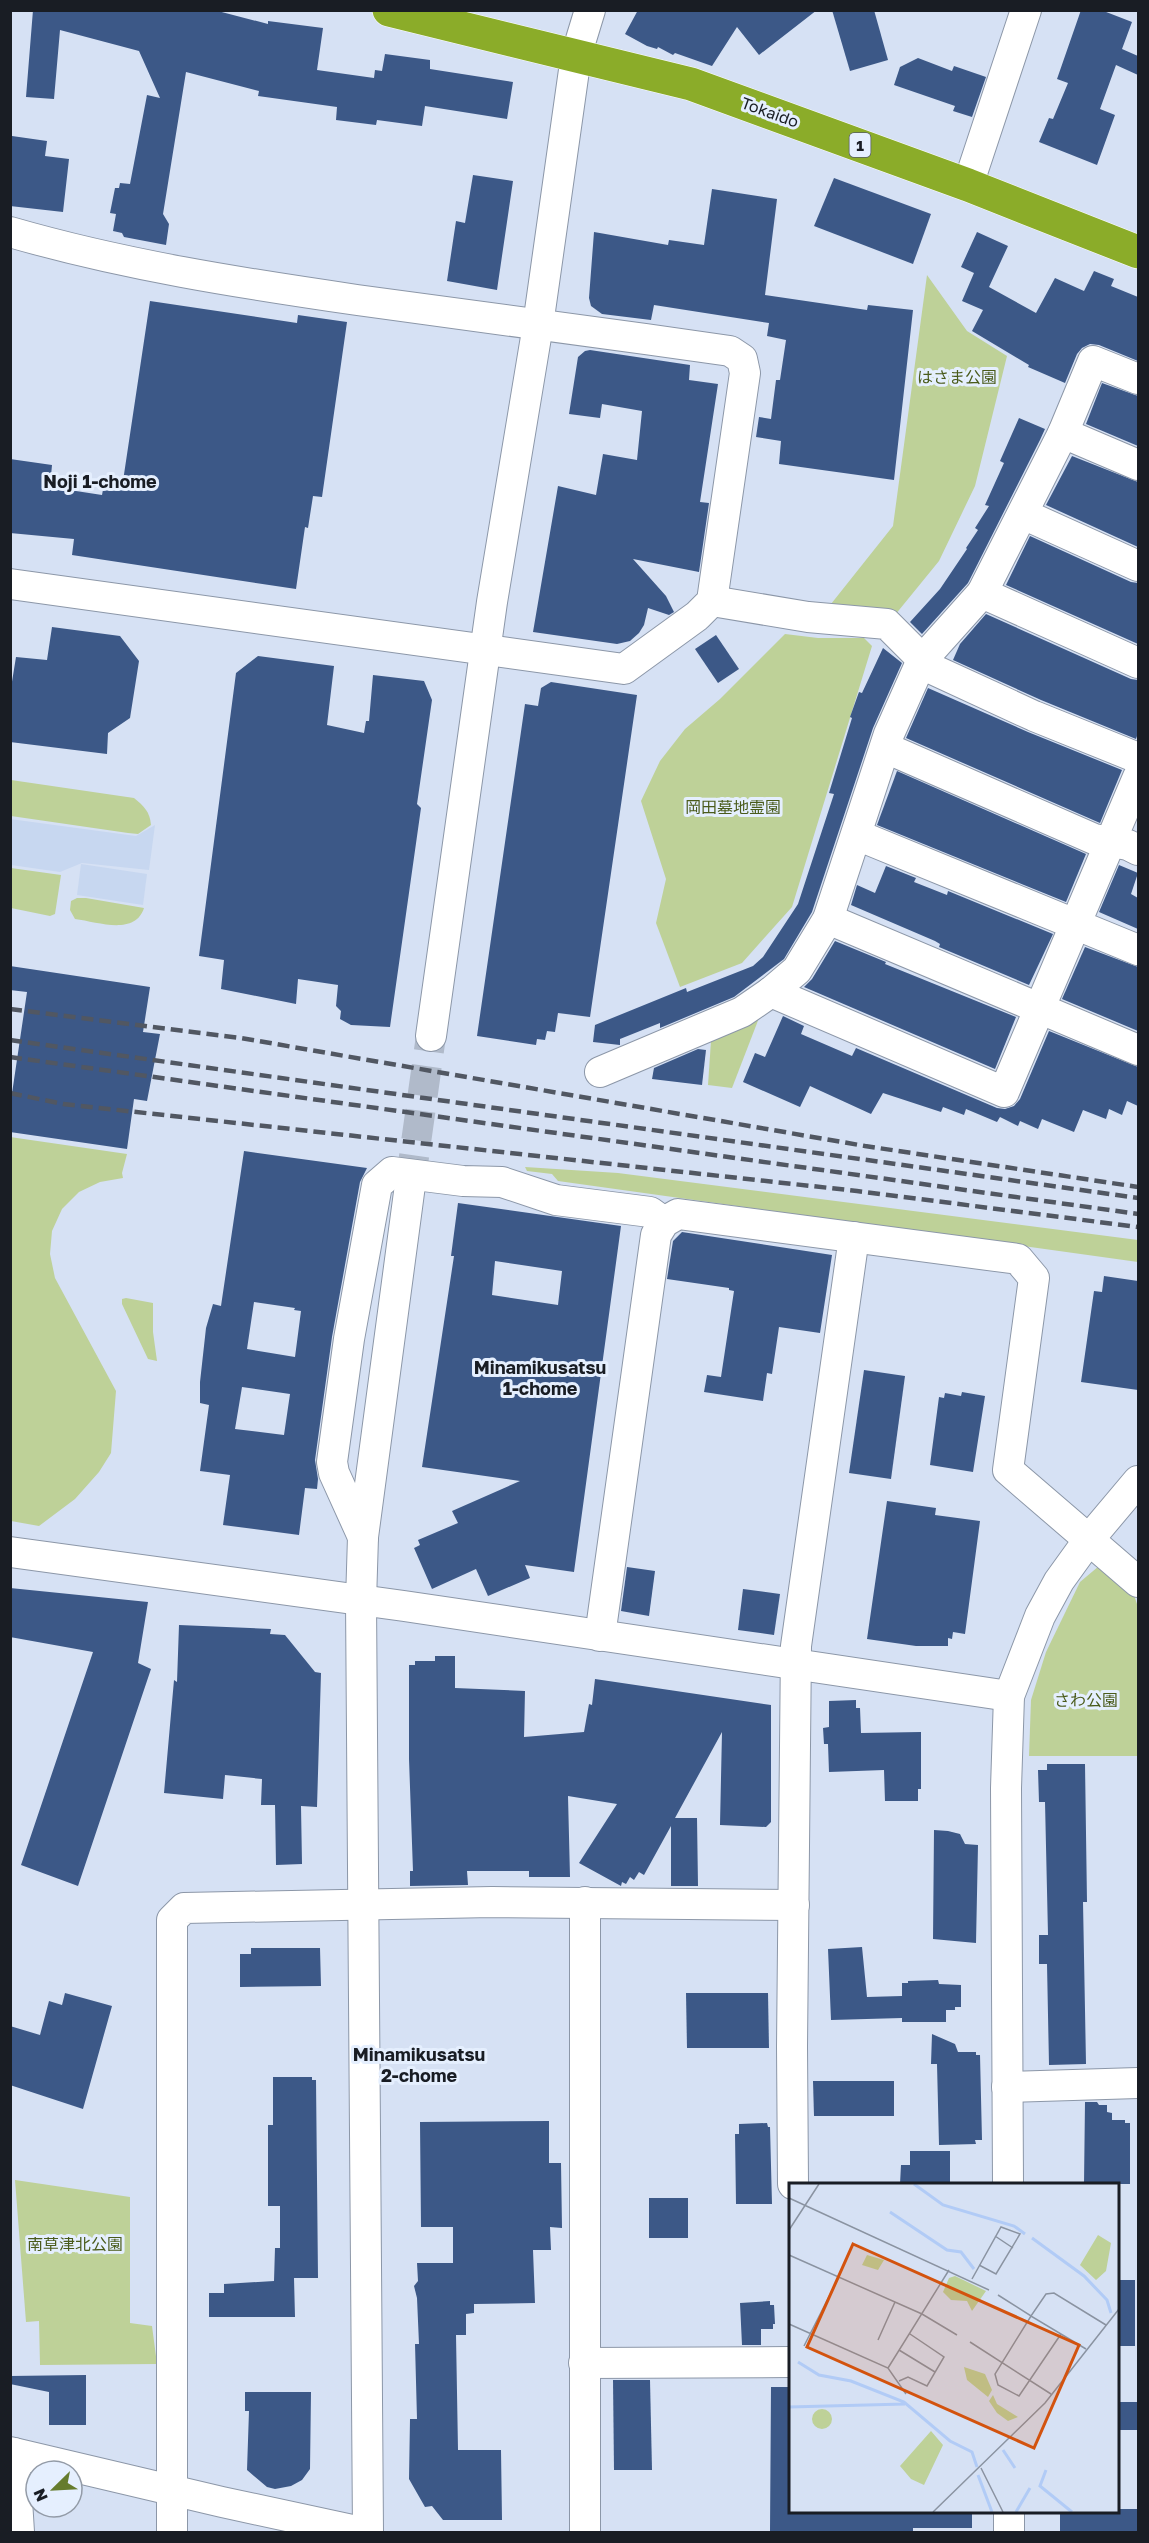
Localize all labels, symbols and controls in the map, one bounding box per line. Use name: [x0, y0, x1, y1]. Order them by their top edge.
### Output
street label: Tokaido: [739, 92, 801, 132]
road number: 1: [850, 133, 870, 157]
park label: はさま公園: [917, 367, 997, 387]
district label: Noji 1-chome: [43, 470, 157, 492]
park label: 岡田墓地霊園: [685, 797, 781, 817]
district label: Minamikusatsu 1-chome: [474, 1356, 606, 1399]
park label: さわ公園: [1054, 1690, 1118, 1710]
district label: Minamikusatsu 2-chome: [353, 2043, 485, 2086]
inset map: [789, 2183, 1119, 2513]
park label: 南草津北公園: [27, 2234, 123, 2254]
north arrow: [24, 2459, 84, 2519]
text: N: [29, 2485, 52, 2505]

